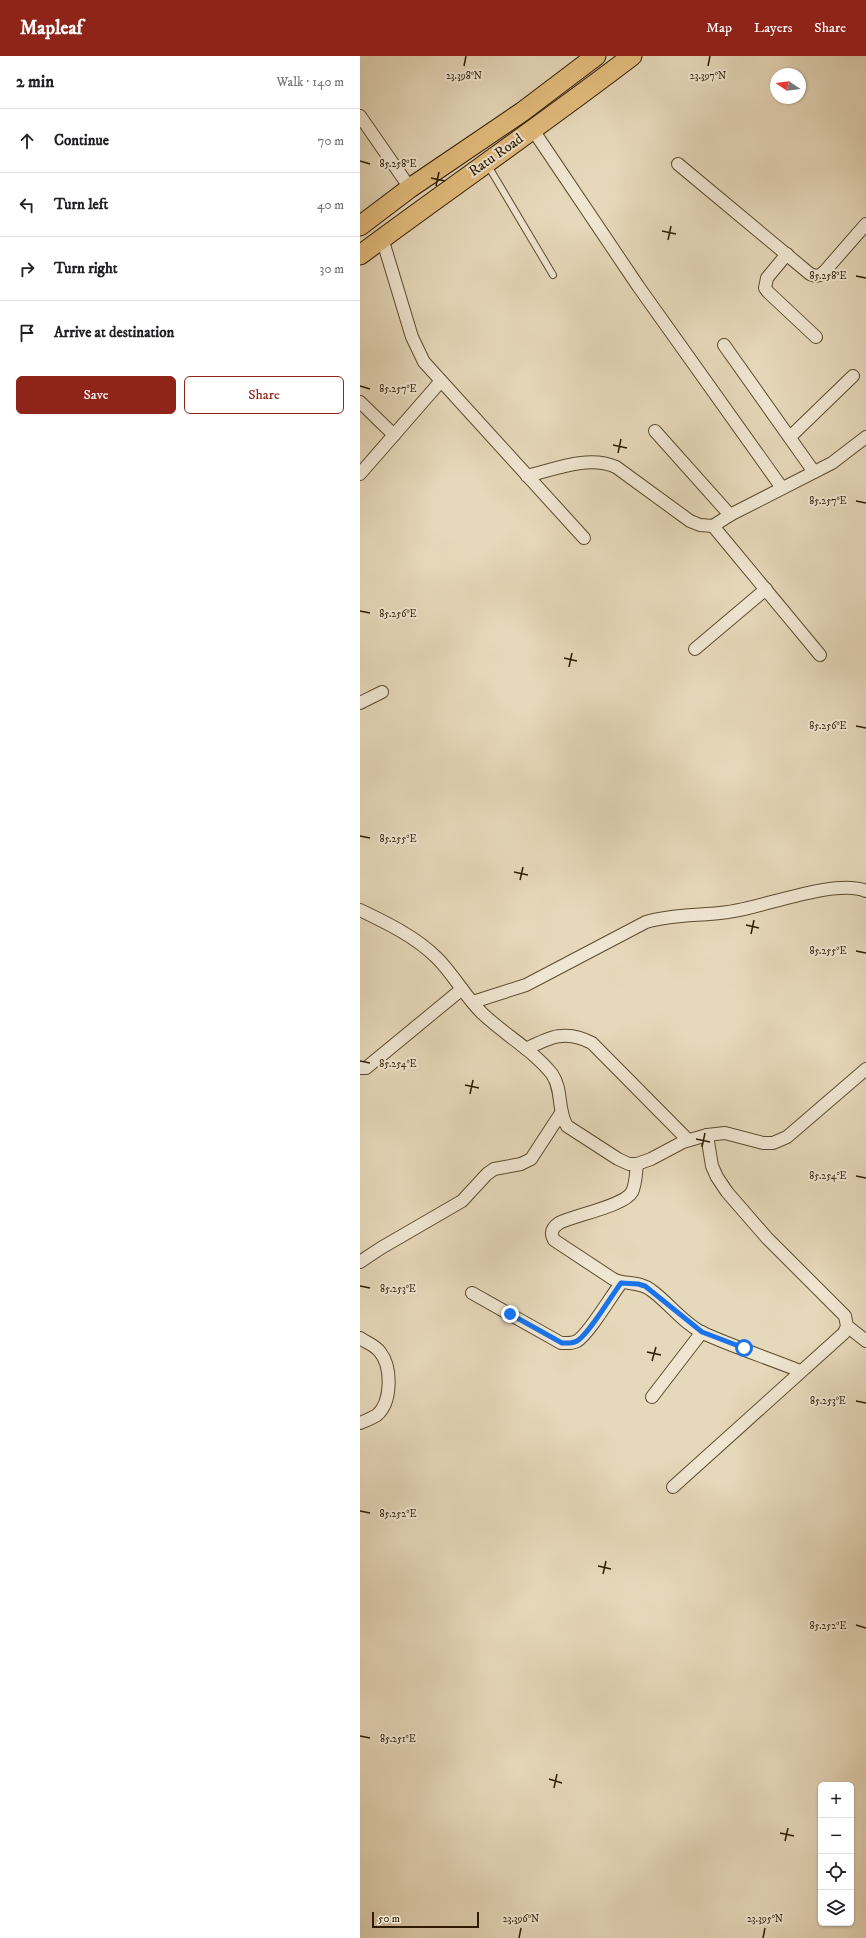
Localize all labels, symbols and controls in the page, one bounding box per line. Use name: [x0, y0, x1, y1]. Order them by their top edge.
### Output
text: Mapleaf: [20, 17, 83, 40]
text: Map: [706, 19, 732, 37]
text: Layers: [754, 19, 792, 37]
text: Share: [814, 19, 846, 37]
north arrow: [770, 68, 806, 104]
text: 23.398°N: [446, 70, 482, 82]
text: 23.397°N: [690, 70, 726, 82]
text: 2 min: [16, 71, 54, 93]
text: Walk · 140 m: [276, 74, 344, 90]
street label: Ratu Road: [465, 129, 528, 181]
icon: ahead: [16, 130, 38, 152]
text: Continue: [54, 131, 109, 150]
text: 70 m: [318, 133, 344, 149]
text: 85.258°E: [379, 158, 417, 170]
icon: left: [16, 194, 38, 216]
text: Turn left: [54, 195, 108, 214]
text: 40 m: [317, 197, 344, 213]
icon: right: [16, 258, 38, 280]
text: Turn right: [54, 259, 117, 278]
text: 30 m: [320, 261, 344, 277]
text: 85.258°E: [809, 270, 847, 282]
icon: arrive: [16, 322, 38, 344]
text: Arrive at destination: [54, 323, 174, 342]
button: Save: [16, 376, 176, 414]
button: Share: [184, 376, 344, 414]
text: 85.257°E: [379, 383, 417, 395]
text: 85.257°E: [809, 495, 847, 507]
text: 85.256°E: [379, 608, 417, 620]
text: 85.256°E: [809, 720, 847, 732]
text: 85.255°E: [379, 833, 417, 845]
text: 85.255°E: [809, 945, 847, 957]
text: 85.254°E: [379, 1058, 417, 1070]
text: 85.254°E: [809, 1170, 847, 1182]
text: 85.253°E: [380, 1283, 416, 1295]
route end: [501, 1305, 519, 1323]
route start: [735, 1339, 753, 1357]
text: 85.253°E: [810, 1395, 846, 1407]
text: 85.252°E: [379, 1508, 417, 1520]
text: 85.252°E: [809, 1620, 847, 1632]
text: 85.251°E: [380, 1733, 416, 1745]
map controls: [818, 1782, 854, 1926]
button: +: [818, 1782, 854, 1818]
button: −: [818, 1818, 854, 1854]
button: locate: [818, 1854, 854, 1890]
button: layers: [818, 1890, 854, 1926]
scale bar: [372, 1910, 479, 1929]
text: 50 m: [378, 1912, 400, 1926]
text: 23.396°N: [503, 1913, 539, 1925]
text: 23.395°N: [747, 1913, 783, 1925]

